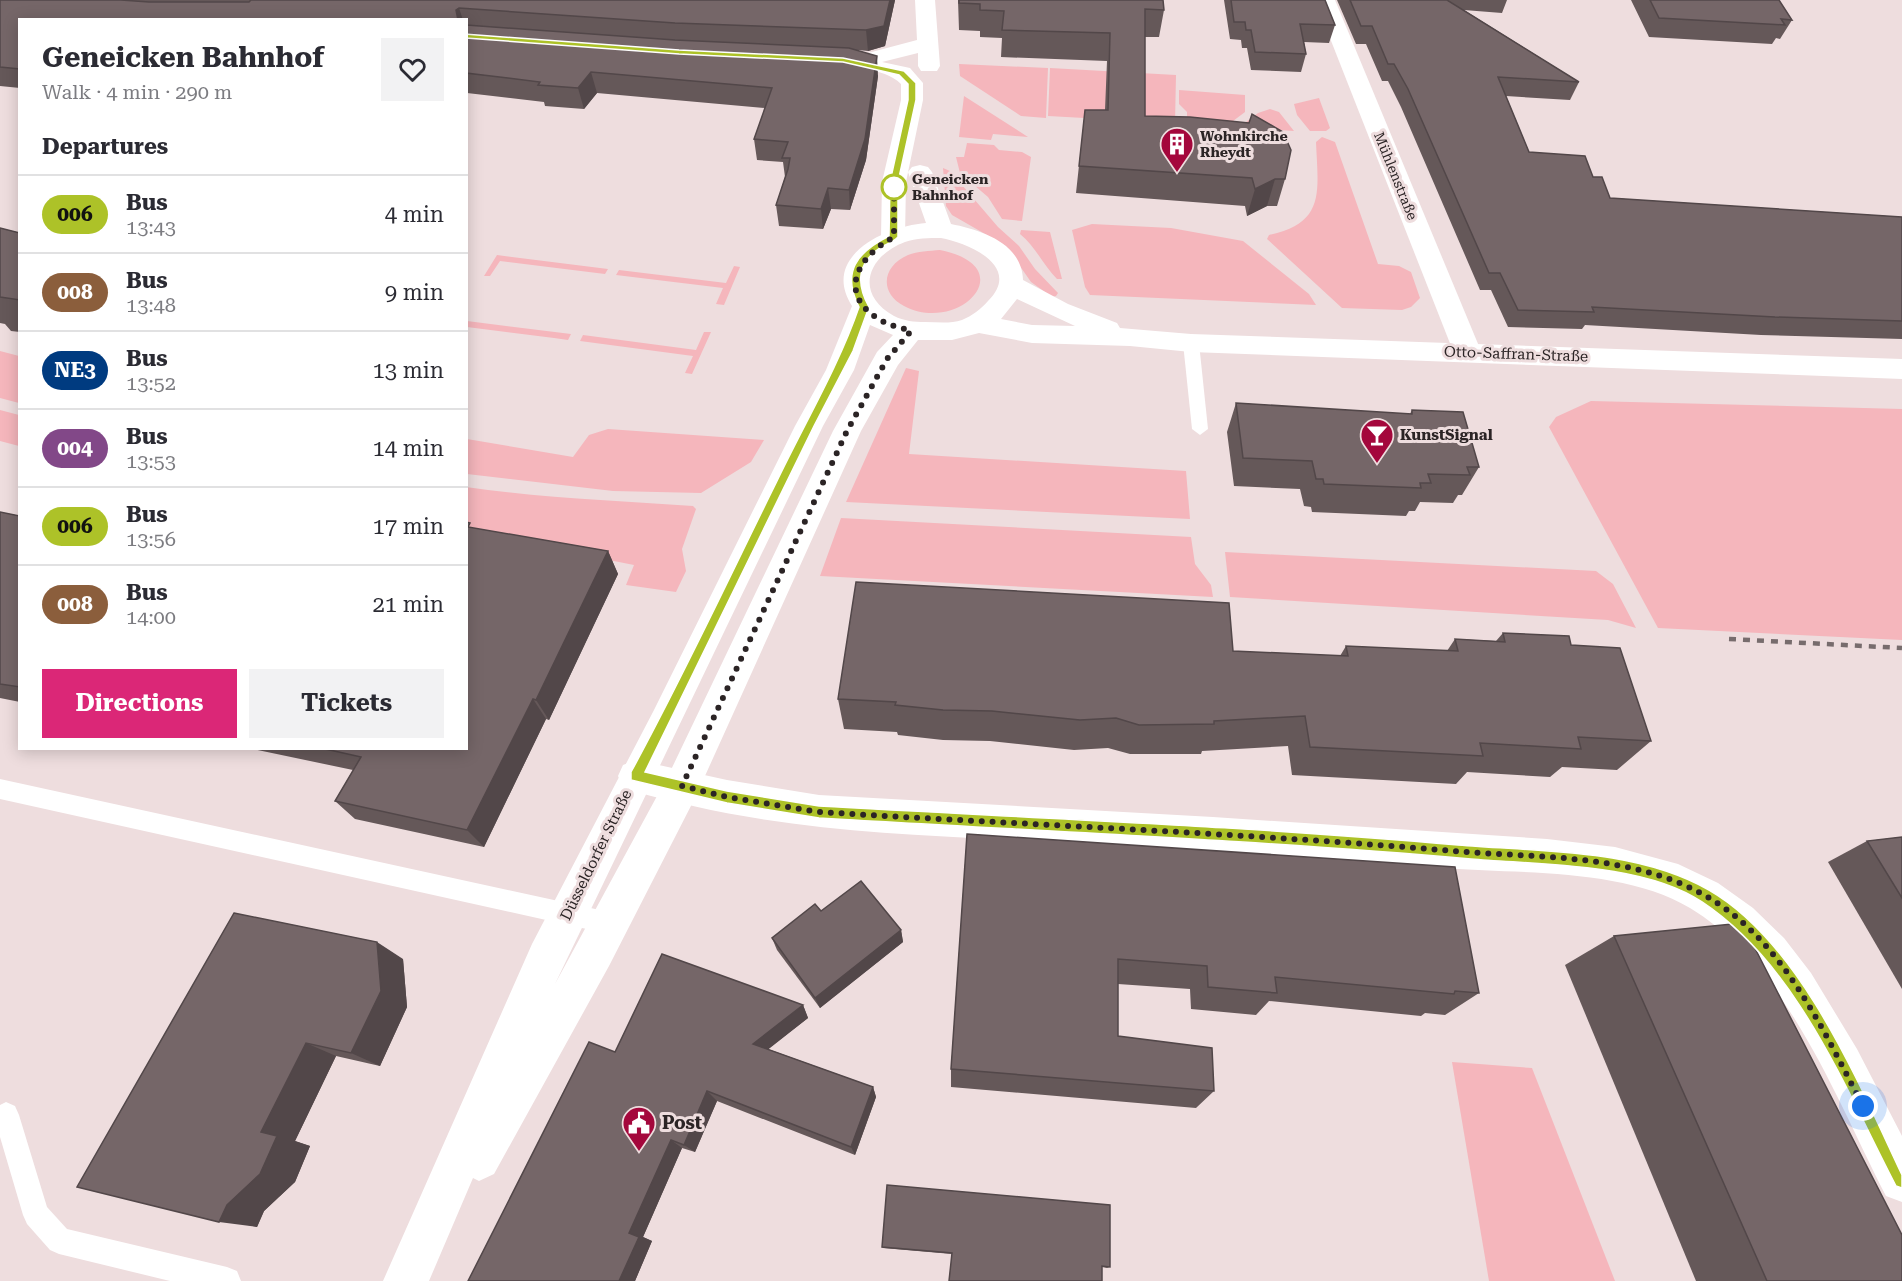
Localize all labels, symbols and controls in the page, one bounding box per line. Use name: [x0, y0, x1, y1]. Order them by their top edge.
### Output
button: heart: [381, 38, 444, 101]
text: Geneicken Bahnhof: [42, 41, 324, 74]
text: Walk · 4 min · 290 m: [42, 80, 232, 104]
building icon: Wohnkirche Rheydt: [1159, 126, 1195, 173]
place label: Wohnkirche Rheydt: [1200, 128, 1288, 160]
street label: Mühlenstraße: [1371, 130, 1421, 223]
text: Departures: [42, 134, 168, 159]
place label: Geneicken Bahnhof: [912, 171, 989, 203]
marker: Geneicken Bahnhof: [881, 174, 907, 200]
text: Bus: [126, 190, 168, 215]
text: 006: [57, 202, 93, 226]
text: 4 min: [385, 202, 444, 227]
text: 13:43: [126, 215, 176, 239]
text: Bus: [126, 268, 168, 293]
text: 008: [57, 280, 93, 304]
text: 9 min: [385, 280, 444, 305]
text: 13:48: [126, 293, 176, 317]
street label: Otto-Saffran-Straße: [1444, 342, 1588, 366]
text: Bus: [126, 346, 168, 371]
text: NE3: [54, 358, 96, 382]
text: 13 min: [373, 358, 444, 383]
text: 13:52: [126, 371, 176, 395]
bar icon: KunstSignal: [1359, 417, 1395, 464]
text: Bus: [126, 424, 168, 449]
place label: KunstSignal: [1400, 426, 1493, 444]
text: 004: [57, 436, 93, 460]
text: 14 min: [373, 436, 444, 461]
text: 13:53: [126, 449, 176, 473]
text: Bus: [126, 502, 168, 527]
text: 006: [57, 514, 93, 538]
text: 17 min: [373, 514, 444, 539]
text: 13:56: [126, 527, 176, 551]
text: Bus: [126, 580, 168, 605]
text: 008: [57, 592, 93, 616]
text: 21 min: [373, 592, 444, 617]
text: 14:00: [126, 605, 176, 629]
button: Directions: [42, 669, 237, 738]
button: Tickets: [249, 669, 444, 738]
street label: Düsseldorfer Straße: [556, 787, 636, 923]
your location: [1848, 1091, 1878, 1121]
public building icon: Post: [621, 1105, 657, 1152]
place label: Post: [662, 1112, 702, 1133]

